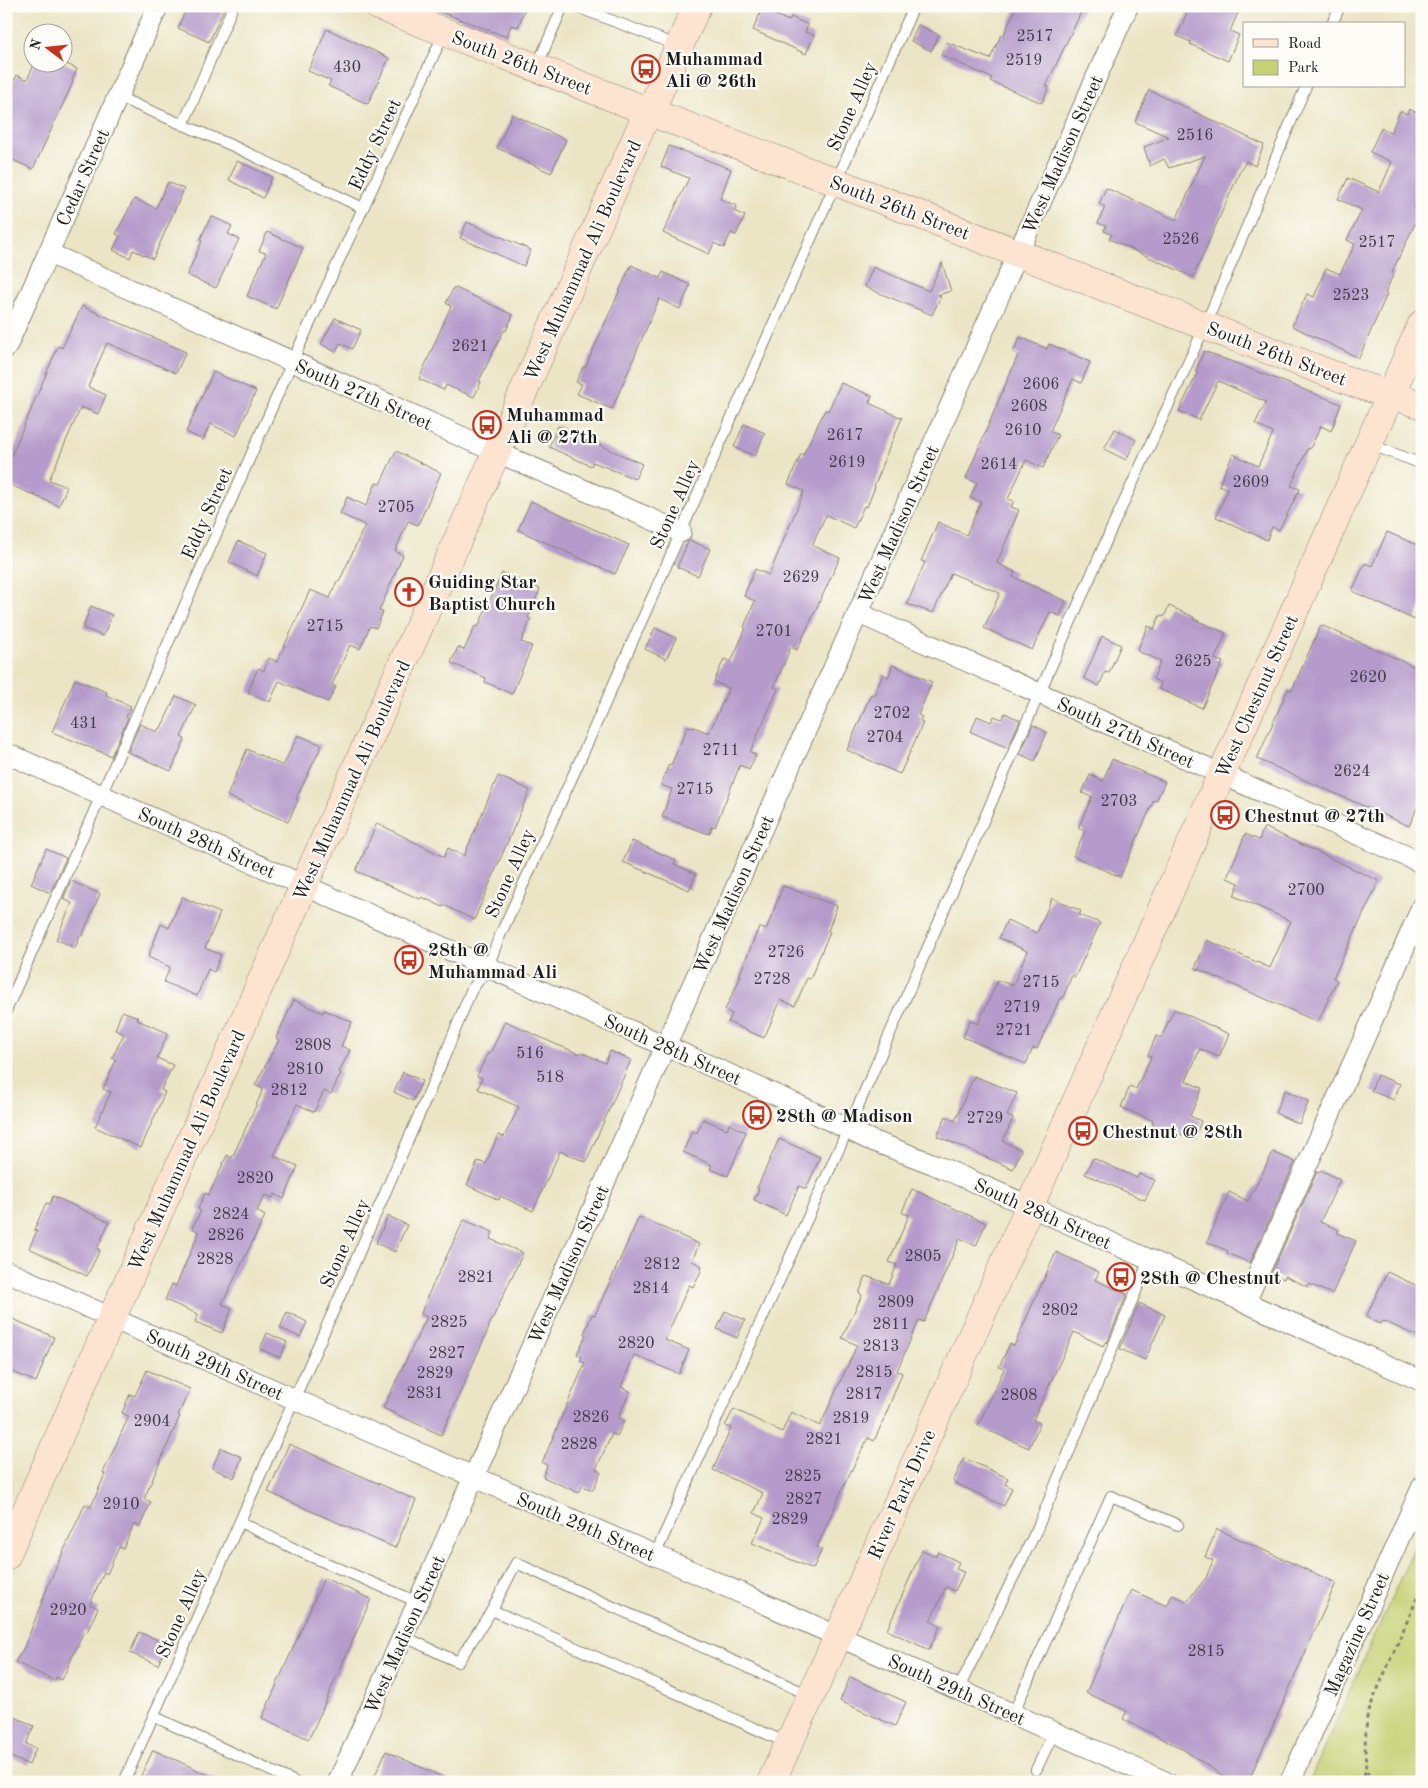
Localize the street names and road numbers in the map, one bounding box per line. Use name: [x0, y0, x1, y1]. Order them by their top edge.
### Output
street label: South 26th Street: [448, 29, 594, 100]
street label: Stone Alley: [825, 59, 881, 155]
street label: West Madison Street: [1021, 73, 1108, 237]
street label: Eddy Street: [347, 96, 406, 194]
street label: Cedar Street: [54, 127, 114, 229]
street label: West Muhammad Ali Boulevard: [522, 138, 646, 384]
street label: South 26th Street: [826, 174, 972, 245]
street label: South 26th Street: [1203, 320, 1349, 391]
street label: South 27th Street: [291, 357, 435, 435]
street label: West Madison Street: [857, 443, 944, 607]
street label: Stone Alley: [648, 457, 704, 553]
street label: Eddy Street: [180, 465, 237, 563]
street label: West Chestnut Street: [1214, 612, 1303, 782]
street label: West Muhammad Ali Boulevard: [291, 658, 415, 904]
street label: South 27th Street: [1053, 695, 1197, 773]
street label: South 28th Street: [134, 805, 278, 883]
street label: West Madison Street: [692, 813, 779, 977]
street label: Stone Alley: [483, 826, 539, 922]
street label: South 28th Street: [600, 1012, 744, 1090]
street label: West Muhammad Ali Boulevard: [126, 1028, 250, 1274]
street label: South 28th Street: [970, 1176, 1114, 1254]
street label: West Madison Street: [527, 1183, 614, 1347]
street label: Stone Alley: [318, 1196, 374, 1292]
street label: South 29th Street: [142, 1327, 286, 1405]
street label: River Park Drive: [866, 1427, 940, 1563]
street label: South 29th Street: [513, 1491, 657, 1566]
street label: West Madison Street: [363, 1553, 450, 1717]
street label: Stone Alley: [154, 1566, 210, 1662]
street label: Magazine Street: [1323, 1570, 1394, 1700]
street label: South 29th Street: [884, 1652, 1028, 1730]

